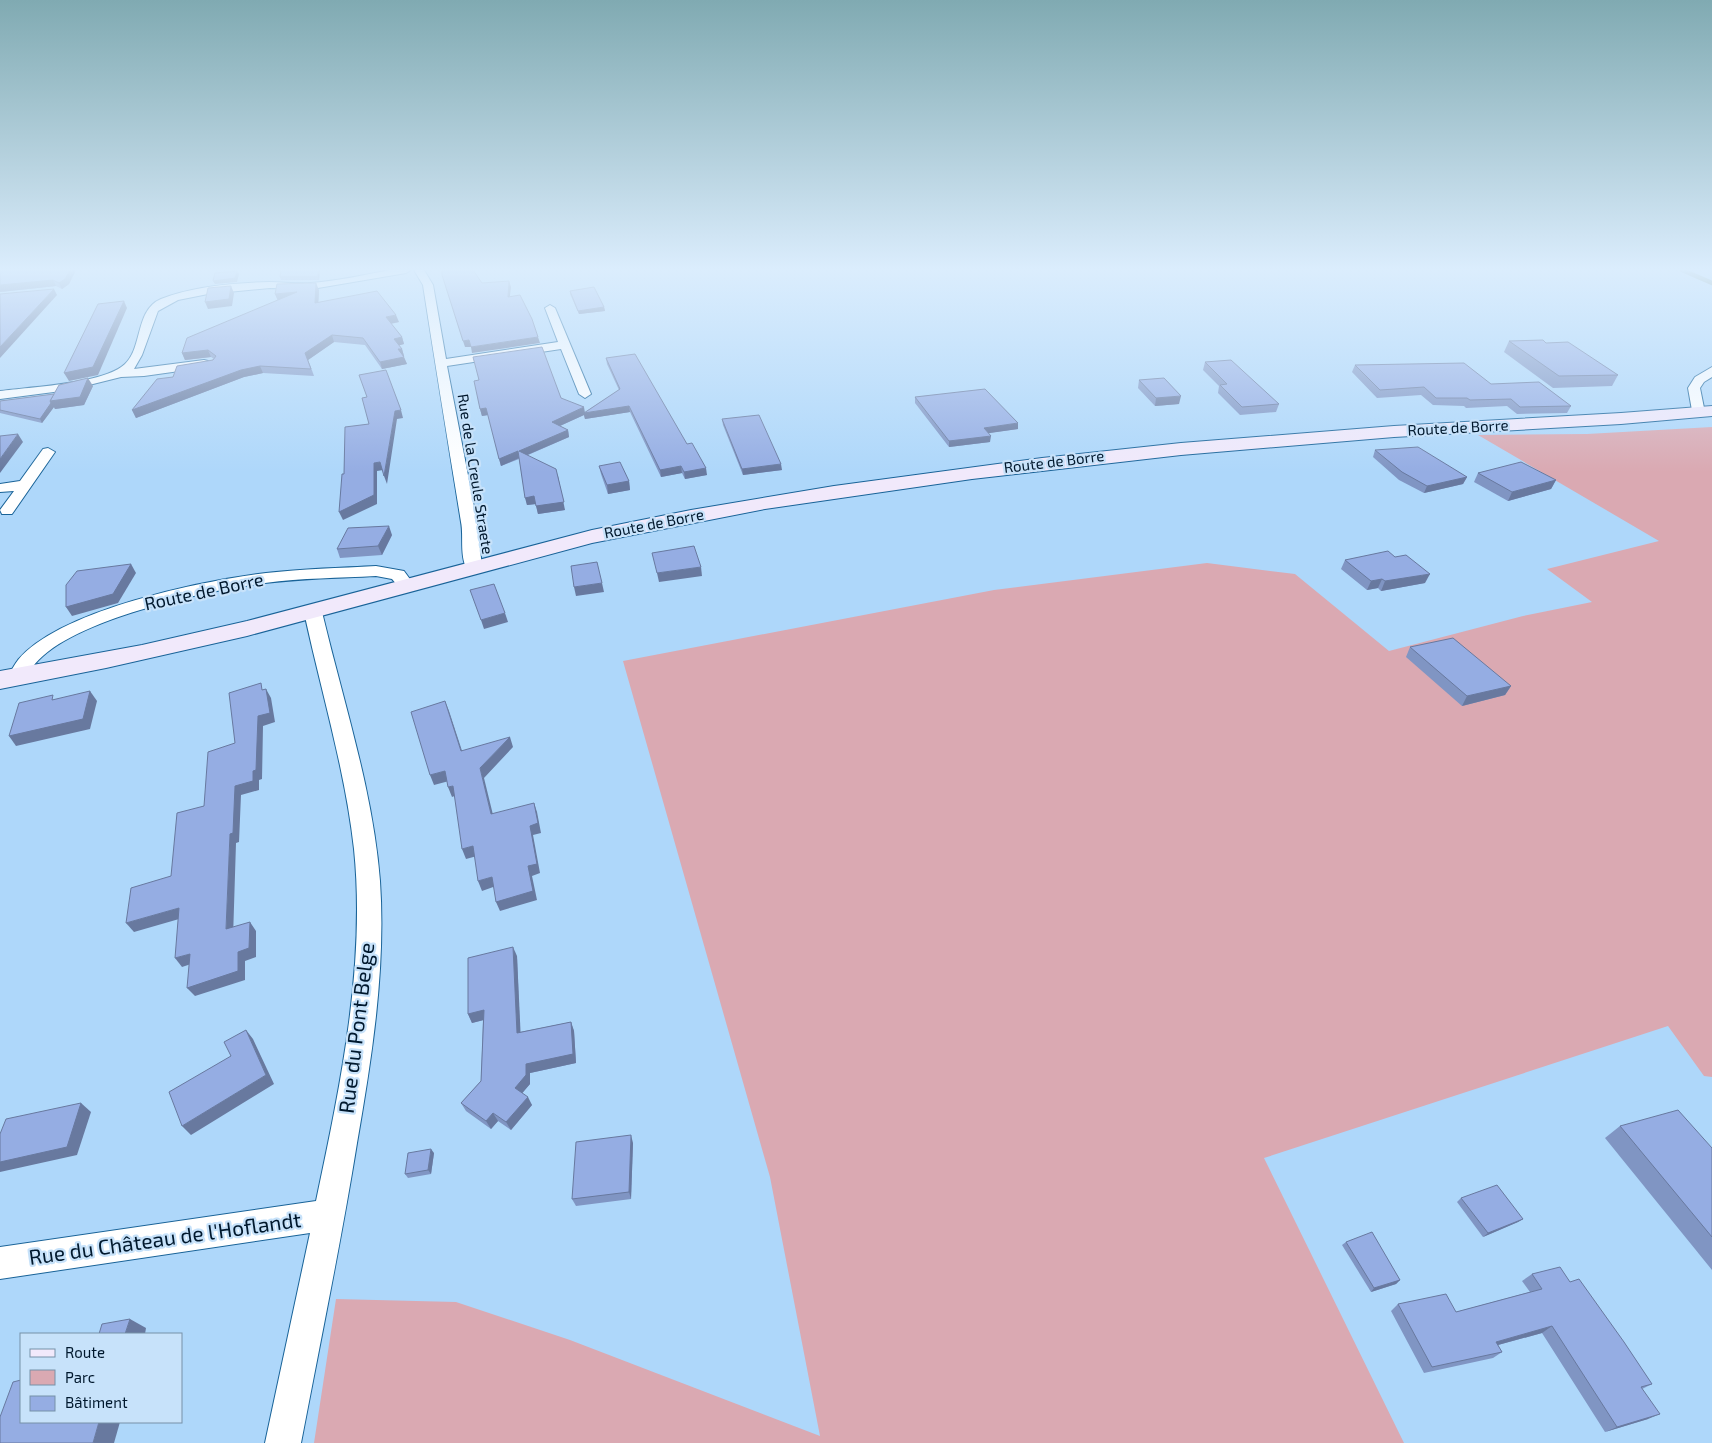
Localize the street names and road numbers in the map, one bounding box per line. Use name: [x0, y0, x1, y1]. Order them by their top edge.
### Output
street label: Rue de la Creule Straete: [454, 392, 498, 555]
street label: Route de Borre: [1407, 415, 1509, 439]
street label: Route de Borre: [1003, 446, 1105, 476]
street label: Route de Borre: [602, 505, 705, 541]
street label: Route de Borre: [142, 568, 265, 614]
street label: Rue du Pont Belge: [333, 941, 378, 1115]
street label: Rue du Château de l'Hoflandt: [27, 1206, 303, 1269]

